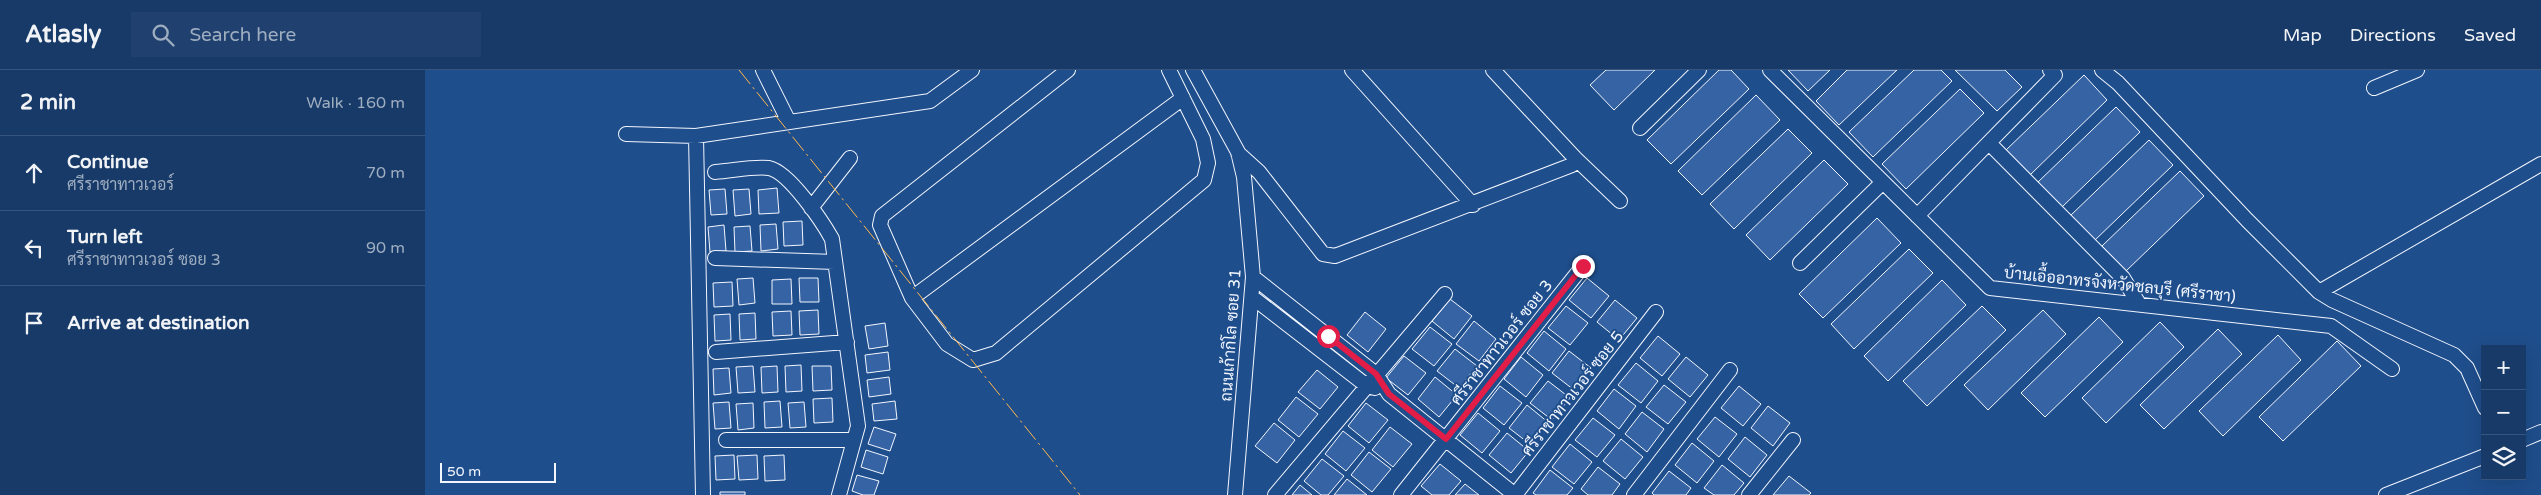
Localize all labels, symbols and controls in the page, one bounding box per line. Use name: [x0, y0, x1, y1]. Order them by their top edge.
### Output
search box: [131, 12, 481, 57]
text: Atlasly: [25, 20, 101, 49]
icon: search: [149, 21, 177, 49]
text: Search here: [189, 24, 296, 46]
text: Map: [2283, 24, 2322, 46]
text: Directions: [2350, 24, 2436, 46]
text: Saved: [2464, 24, 2516, 46]
text: 2 min: [20, 90, 76, 115]
text: Walk · 160 m: [306, 93, 405, 113]
text: Continue: [67, 151, 149, 173]
icon: ahead: [20, 159, 48, 187]
text: 70 m: [366, 163, 405, 183]
text: ศรีราชาทาวเวอร์: [67, 175, 174, 195]
text: Turn left: [67, 226, 143, 248]
icon: left: [20, 234, 48, 262]
text: 90 m: [366, 238, 405, 258]
text: ศรีราชาทาวเวอร์ ซอย 3: [67, 250, 221, 270]
route end: [1572, 255, 1595, 278]
street label: บ้านเอื้ออาทรจังหวัดชลบุรี (ศรีราชา): [2003, 258, 2237, 308]
street label: ถนนเก้ากิโล ซอย 31: [1214, 268, 1246, 402]
street label: ศรีราชาทาวเวอร์ ซอย 3: [1444, 274, 1557, 409]
icon: arrive: [20, 309, 48, 337]
text: Arrive at destination: [67, 312, 250, 334]
route start: [1317, 325, 1340, 348]
street label: ศรีราชาทาวเวอร์ ซอย 5: [1515, 325, 1628, 460]
map controls: [2481, 345, 2526, 480]
button: +: [2481, 345, 2526, 390]
button: −: [2481, 390, 2526, 435]
button: layers: [2481, 435, 2526, 480]
scale bar: [440, 460, 556, 483]
text: 50 m: [447, 463, 481, 480]

